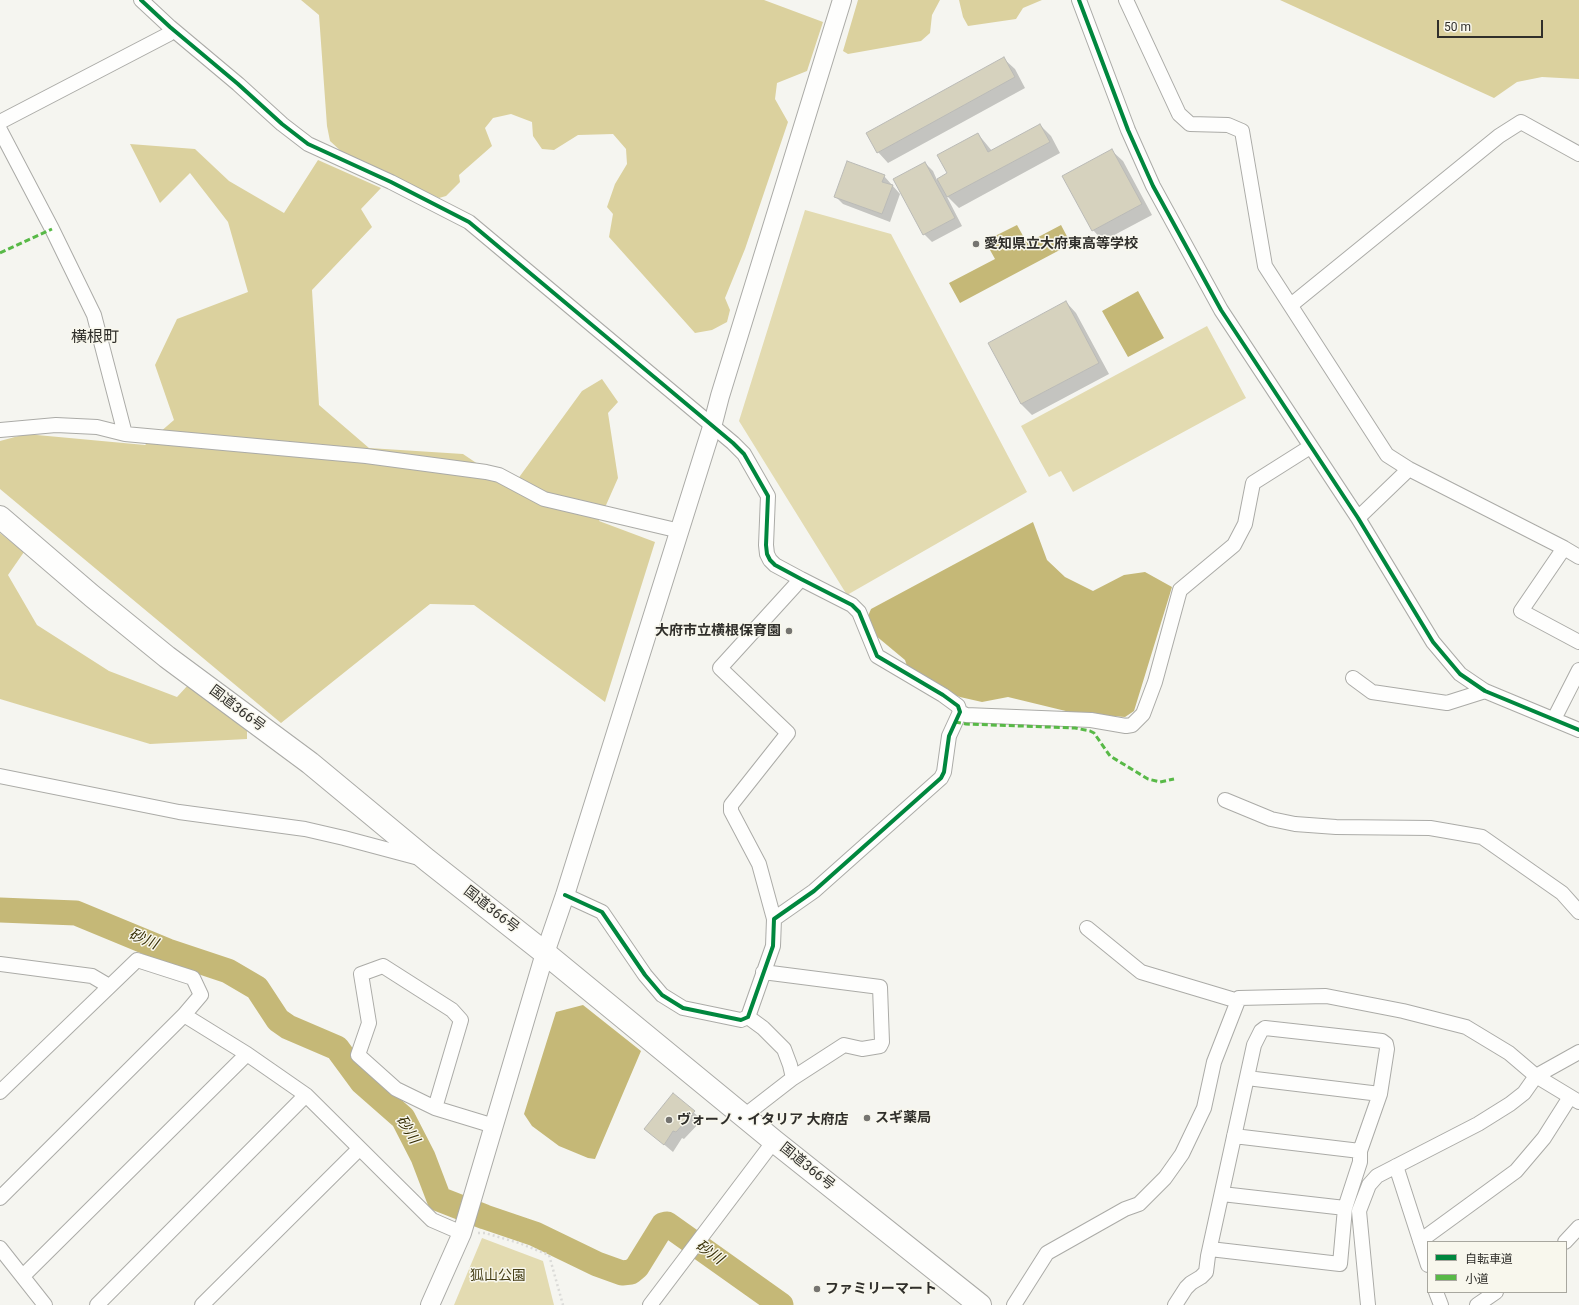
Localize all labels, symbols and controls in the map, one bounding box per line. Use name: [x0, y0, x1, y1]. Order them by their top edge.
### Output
scale bar: [1439, 12, 1545, 38]
text: 50 m: [1444, 20, 1471, 34]
place label: 愛知県立大府東高等学校: [984, 236, 1138, 252]
marker: 愛知県立大府東高等学校: [971, 239, 981, 249]
district label: 横根町: [71, 328, 119, 348]
place label: 大府市立横根保育園: [655, 623, 781, 639]
marker: 大府市立横根保育園: [784, 626, 794, 636]
street label: 国道366号: [206, 683, 268, 735]
street label: 国道366号: [460, 883, 522, 937]
water label: 砂川: [126, 926, 160, 954]
place label: スギ薬局: [875, 1110, 931, 1126]
place label: ヴォーノ・イタリア 大府店: [677, 1112, 848, 1128]
water label: 砂川: [391, 1113, 423, 1147]
marker: スギ薬局: [862, 1113, 872, 1123]
marker: ヴォーノ・イタリア 大府店: [664, 1115, 674, 1125]
street label: 国道366号: [776, 1140, 838, 1194]
water label: 砂川: [692, 1237, 726, 1269]
legend: [1427, 1241, 1567, 1293]
text: 自転車道: [1465, 1252, 1513, 1266]
park label: 狐山公園: [470, 1268, 526, 1284]
text: 小道: [1465, 1272, 1489, 1286]
place label: ファミリーマート: [825, 1281, 937, 1297]
marker: ファミリーマート: [812, 1284, 822, 1294]

